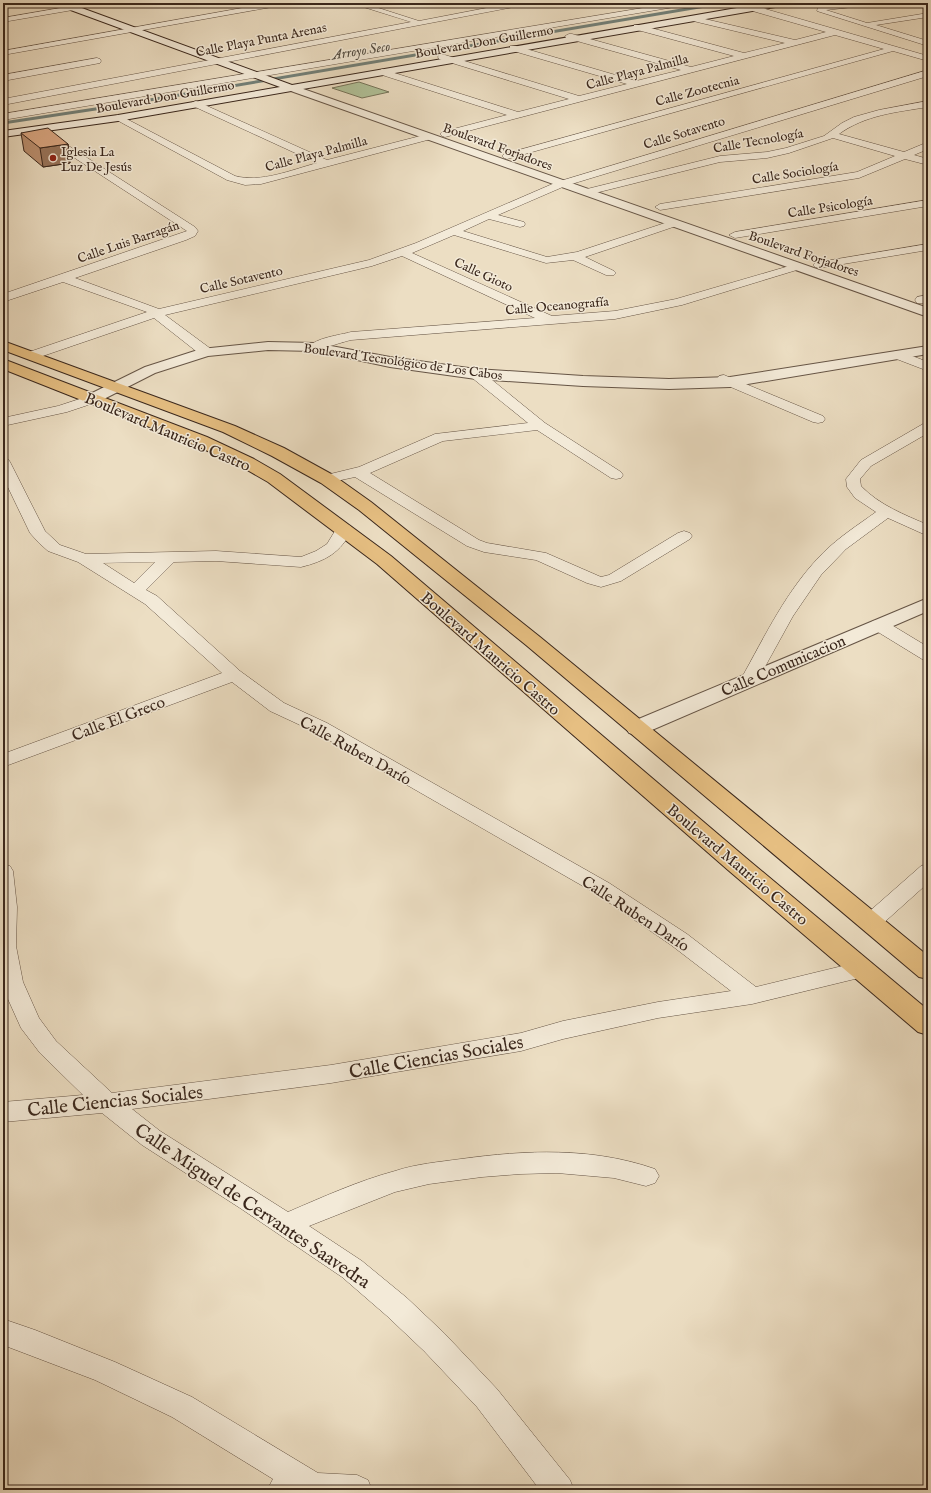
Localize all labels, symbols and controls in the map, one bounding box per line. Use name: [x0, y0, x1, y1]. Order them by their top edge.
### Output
street label: Calle Playa Punta Arenas: [194, 19, 328, 61]
street label: Boulevard Don Guillermo: [414, 22, 555, 63]
water label: Arroyo Seco: [329, 37, 392, 65]
street label: Calle Playa Palmilla: [584, 51, 691, 94]
street label: Calle Zootecnia: [654, 72, 741, 111]
street label: Boulevard Don Guillermo: [95, 77, 236, 118]
street label: Calle Sotavento: [642, 113, 727, 154]
street label: Boulevard Forjadores: [440, 120, 555, 175]
street label: Calle Tecnología: [712, 125, 805, 158]
street label: Calle Playa Palmilla: [263, 133, 370, 176]
place label: Iglesia La Luz De Jesús: [61, 144, 132, 176]
marker: Iglesia La Luz De Jesús: [48, 153, 58, 163]
street label: Calle Sociología: [751, 158, 840, 189]
street label: Calle Psicología: [787, 192, 874, 223]
street label: Calle Luis Barragán: [75, 217, 182, 268]
street label: Boulevard Forjadores: [746, 228, 861, 281]
street label: Calle Gioto: [451, 254, 515, 296]
street label: Calle Sotavento: [198, 263, 284, 298]
street label: Calle Oceanografía: [505, 293, 610, 319]
street label: Boulevard Tecnológico de Los Cabos: [302, 340, 504, 385]
street label: Boulevard Mauricio Castro: [81, 389, 254, 477]
street label: Boulevard Mauricio Castro: [416, 588, 564, 721]
street label: Calle Comunicacion: [719, 631, 849, 702]
street label: Calle El Greco: [69, 693, 169, 747]
street label: Calle Ruben Darío: [296, 713, 415, 791]
street label: Boulevard Mauricio Castro: [662, 801, 812, 931]
street label: Calle Ruben Darío: [577, 872, 693, 957]
street label: Calle Ciencias Sociales: [347, 1031, 525, 1085]
street label: Calle Ciencias Sociales: [26, 1081, 204, 1123]
street label: Calle Miguel de Cervantes Saavedra: [129, 1119, 375, 1295]

